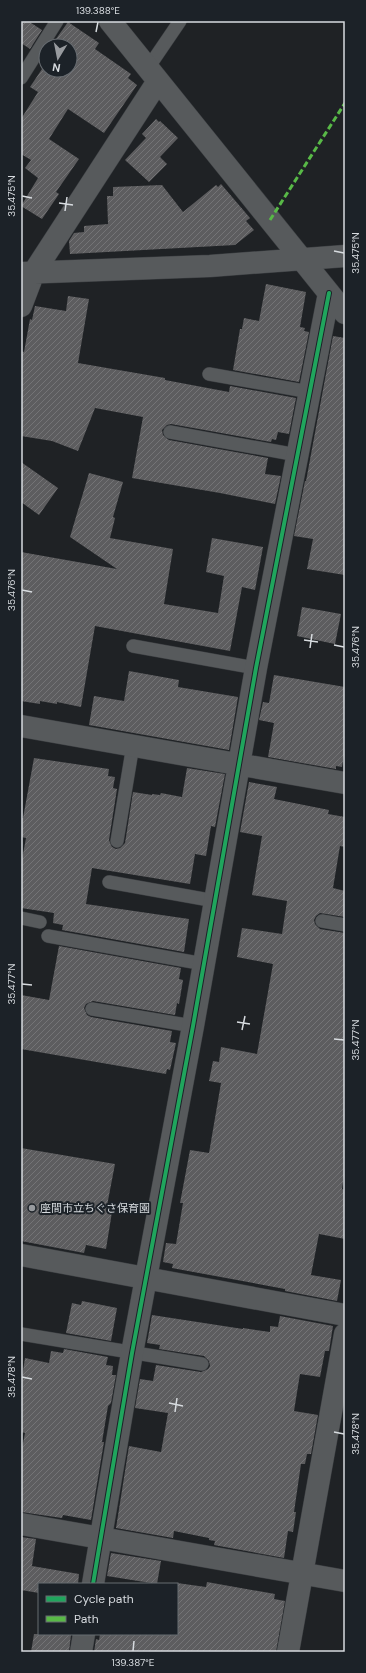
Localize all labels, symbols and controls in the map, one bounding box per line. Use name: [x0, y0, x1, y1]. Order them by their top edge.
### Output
text: 139.388°E: [76, 4, 120, 17]
north arrow: [38, 38, 78, 78]
text: N: [51, 60, 61, 75]
text: 35.475°N: [5, 175, 18, 217]
text: 35.475°N: [349, 232, 362, 274]
text: 35.476°N: [5, 569, 18, 611]
text: 35.476°N: [349, 626, 362, 668]
text: 35.477°N: [5, 963, 18, 1005]
text: 35.477°N: [349, 1019, 362, 1061]
place label: 座間市立ちぐさ保育園: [40, 1201, 150, 1215]
marker: 座間市立ちぐさ保育園: [27, 1203, 37, 1213]
text: 35.478°N: [5, 1356, 18, 1398]
text: 35.478°N: [349, 1413, 362, 1455]
legend: [38, 1583, 178, 1635]
text: Cycle path: [74, 1591, 134, 1607]
text: Path: [74, 1611, 99, 1627]
text: 139.387°E: [112, 1656, 155, 1669]

